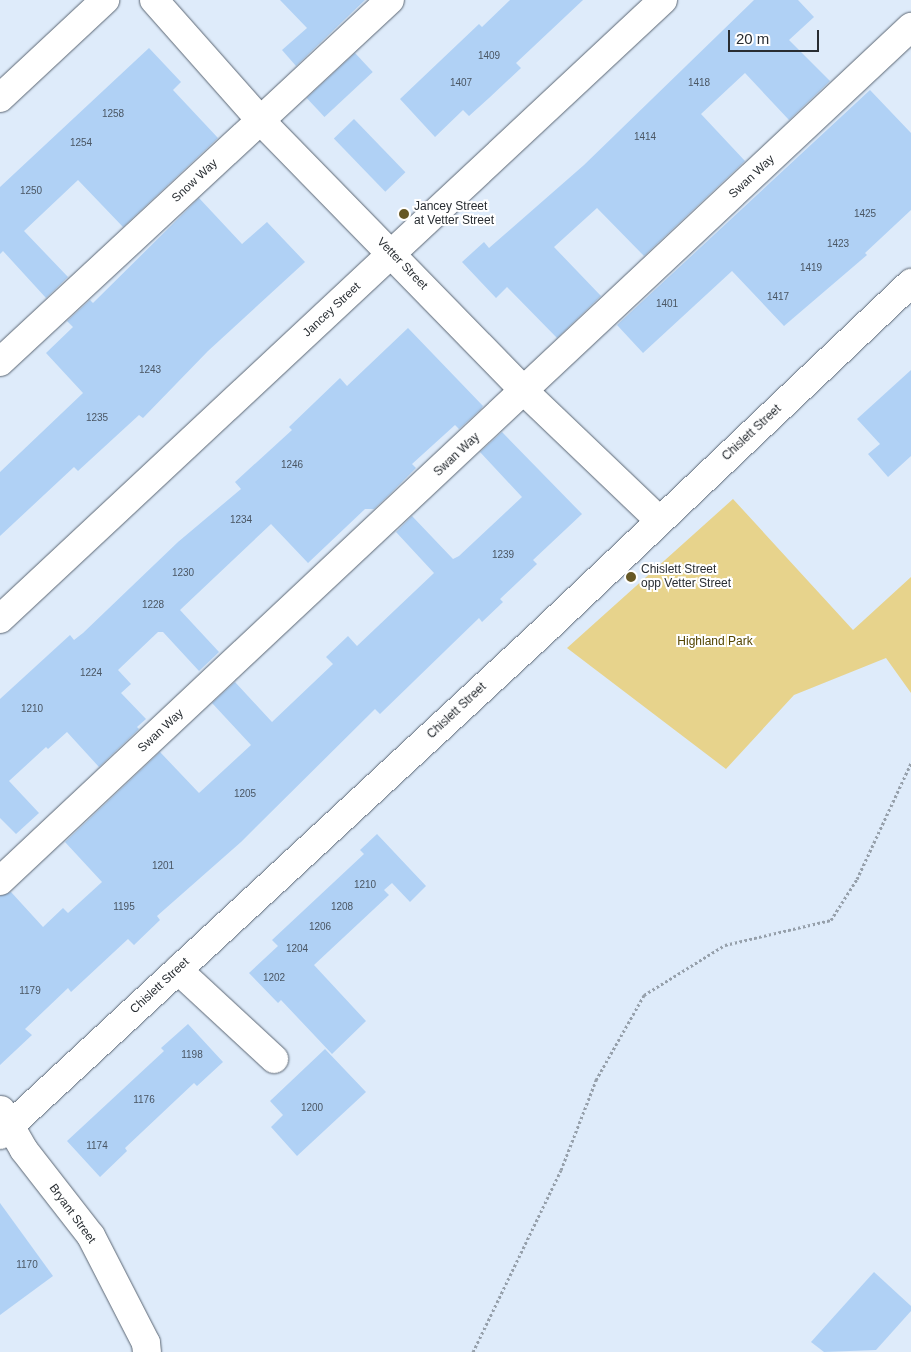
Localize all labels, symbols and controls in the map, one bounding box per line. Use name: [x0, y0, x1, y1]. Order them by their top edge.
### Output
scale bar: [731, 20, 822, 52]
text: 20 m: [736, 30, 769, 47]
house number: 1409: [478, 50, 500, 62]
house number: 1407: [450, 77, 472, 89]
house number: 1418: [688, 77, 710, 89]
house number: 1258: [102, 108, 124, 120]
house number: 1414: [634, 131, 656, 143]
house number: 1254: [70, 137, 92, 149]
street label: Swan Way: [726, 152, 778, 202]
street label: Snow Way: [169, 156, 221, 206]
house number: 1250: [20, 185, 42, 197]
place label: Jancey Street at Vetter Street: [414, 200, 494, 228]
marker: Jancey Street at Vetter Street: [398, 208, 410, 220]
house number: 1425: [854, 208, 876, 220]
street label: Vetter Street: [374, 235, 430, 293]
house number: 1423: [827, 238, 849, 250]
house number: 1419: [800, 262, 822, 274]
street label: Jancey Street: [300, 280, 364, 340]
house number: 1417: [767, 291, 789, 303]
house number: 1401: [656, 298, 678, 310]
house number: 1243: [139, 364, 161, 376]
street label: Chislett Street: [720, 402, 784, 464]
house number: 1235: [86, 412, 108, 424]
street label: Swan Way: [431, 430, 483, 480]
house number: 1246: [281, 459, 303, 471]
house number: 1234: [230, 514, 252, 526]
house number: 1239: [492, 549, 514, 561]
place label: Chislett Street opp Vetter Street: [641, 563, 731, 591]
house number: 1230: [172, 567, 194, 579]
marker: Chislett Street opp Vetter Street: [625, 571, 637, 583]
house number: 1228: [142, 599, 164, 611]
park label: Highland Park: [677, 635, 753, 649]
house number: 1224: [80, 667, 102, 679]
street label: Chislett Street: [425, 680, 489, 742]
house number: 1210: [21, 703, 43, 715]
street label: Swan Way: [135, 706, 187, 756]
house number: 1205: [234, 788, 256, 800]
house number: 1201: [152, 860, 174, 872]
house number: 1210: [354, 879, 376, 891]
house number: 1195: [113, 901, 135, 913]
house number: 1208: [331, 901, 353, 913]
house number: 1206: [309, 921, 331, 933]
house number: 1204: [286, 943, 308, 955]
street label: Chislett Street: [128, 955, 192, 1017]
house number: 1202: [263, 972, 285, 984]
house number: 1179: [19, 985, 41, 997]
house number: 1198: [181, 1049, 203, 1061]
house number: 1176: [133, 1094, 155, 1106]
house number: 1200: [301, 1102, 323, 1114]
house number: 1174: [86, 1140, 108, 1152]
street label: Bryant Street: [46, 1181, 98, 1247]
house number: 1170: [16, 1259, 38, 1271]

